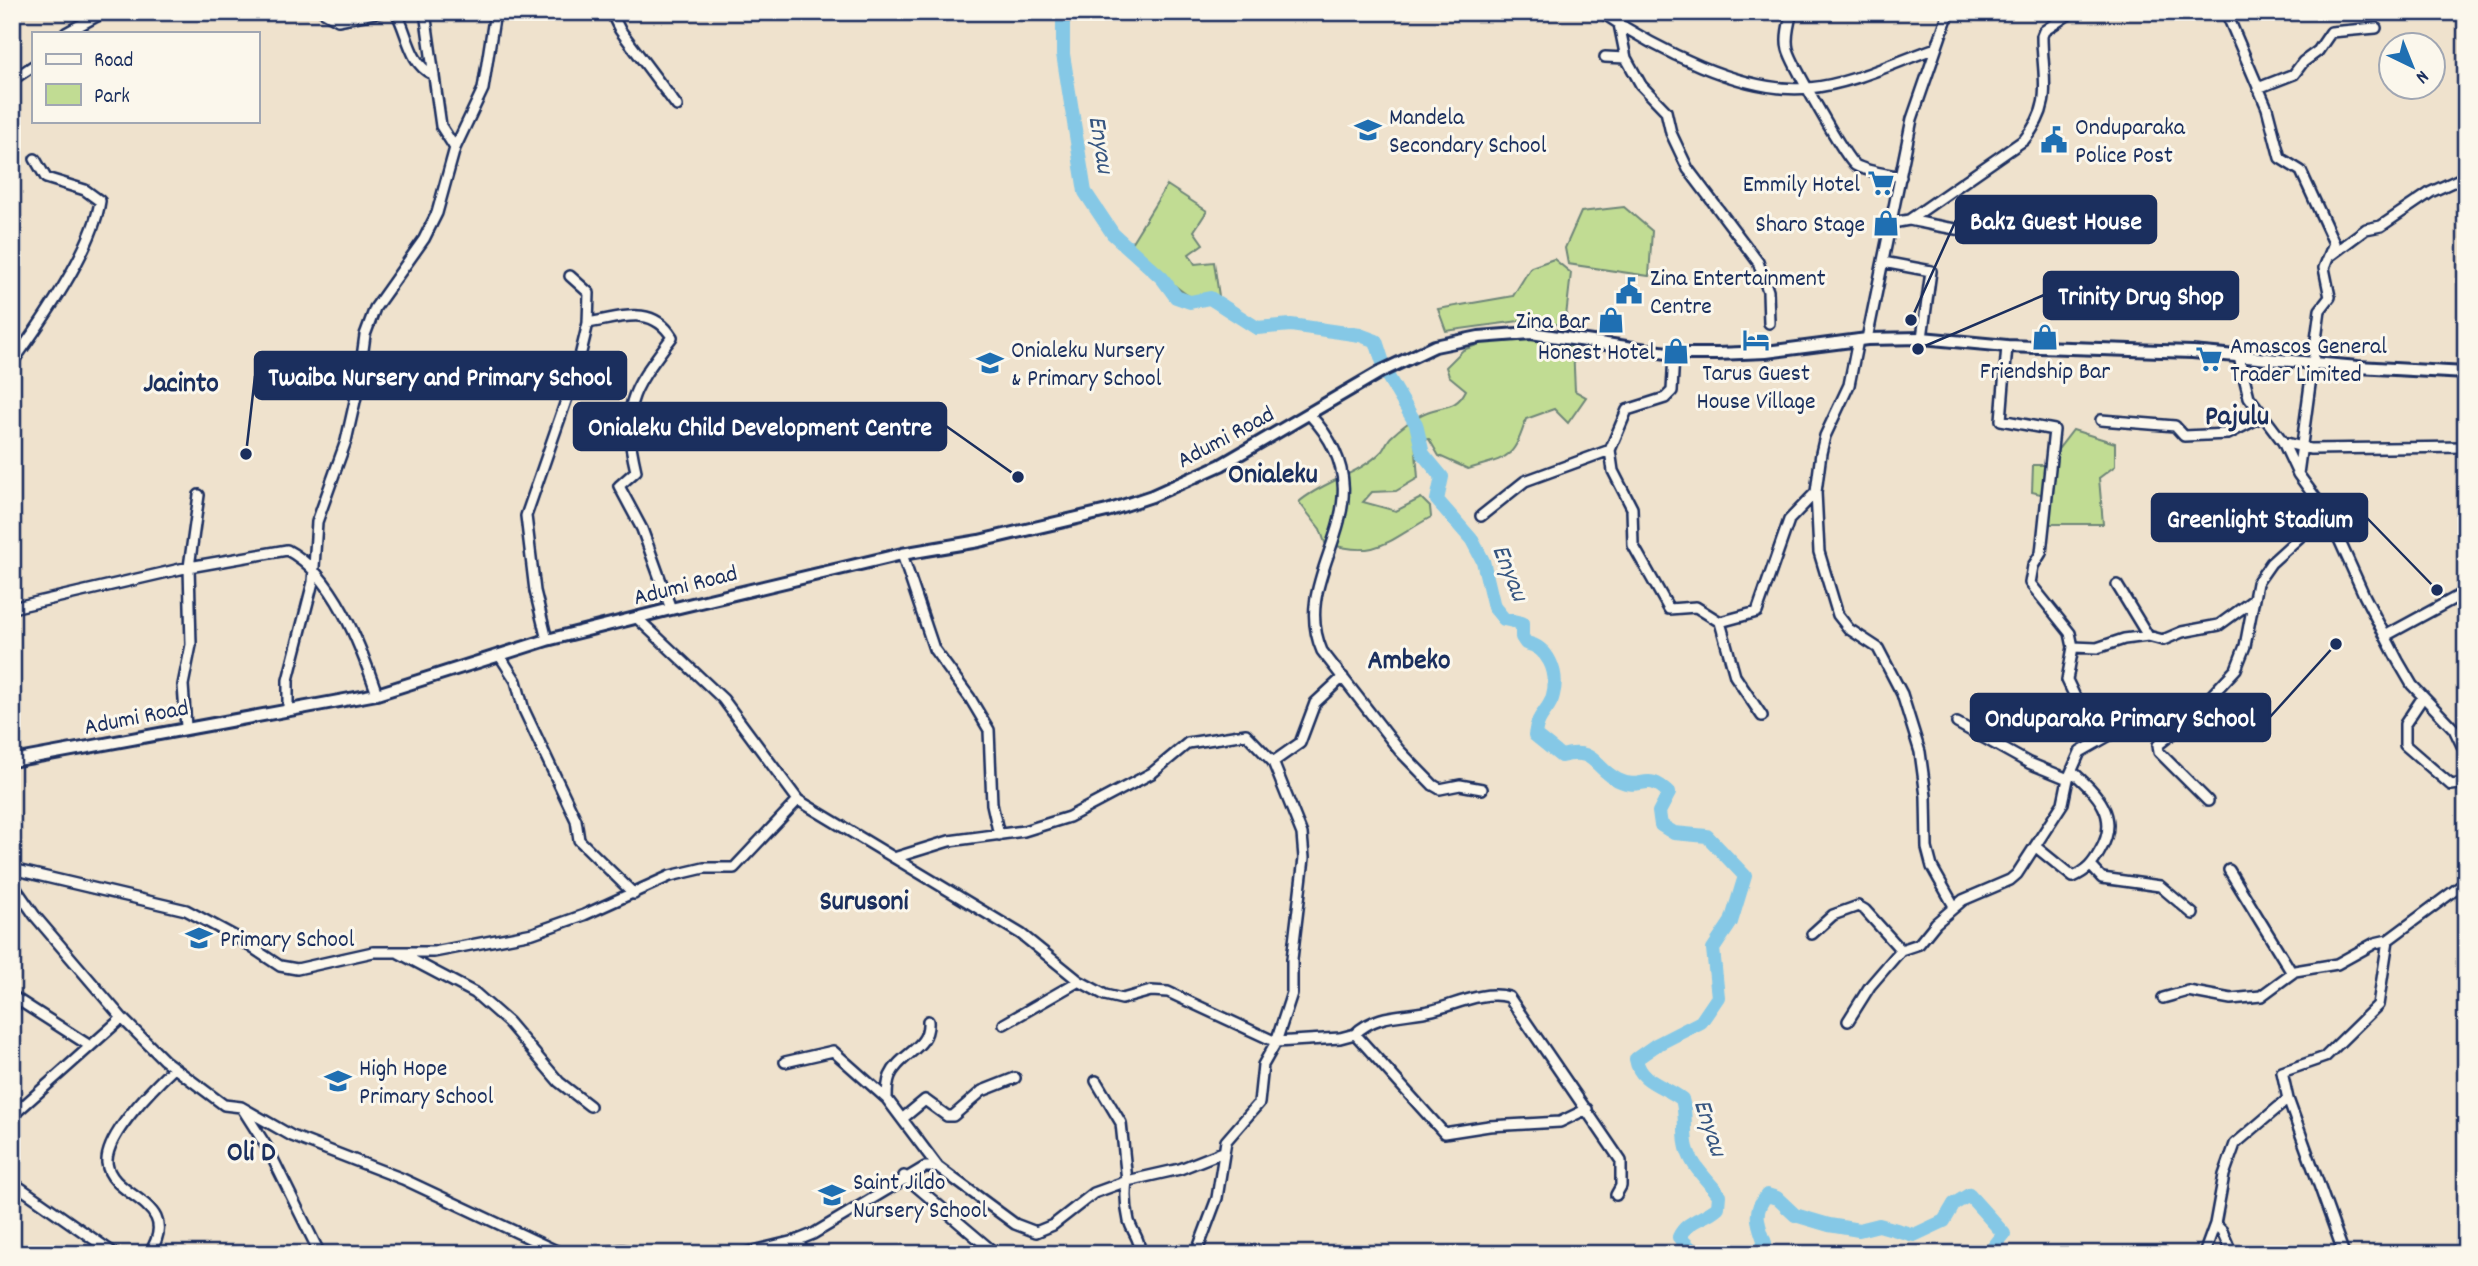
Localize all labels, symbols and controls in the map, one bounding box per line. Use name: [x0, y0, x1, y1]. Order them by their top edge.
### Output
legend: [32, 32, 259, 122]
north arrow: [2376, 32, 2446, 102]
text: Road: [94, 47, 133, 77]
text: N: [2409, 63, 2434, 89]
text: Park: [94, 83, 130, 113]
place label: Mandela Secondary School: [1389, 102, 1547, 164]
place label: Onduparaka Police Post: [2075, 112, 2186, 174]
water label: Enyau: [1077, 113, 1123, 178]
school or university icon: Mandela Secondary School: [1353, 115, 1383, 145]
public building icon: Onduparaka Police Post: [2039, 125, 2069, 155]
supermarket icon: Emmily Hotel: [1866, 168, 1896, 198]
place label: Emmily Hotel: [1743, 169, 1860, 203]
callout: Bakz Guest House: [1956, 196, 2156, 243]
text: Bakz Guest House: [1970, 205, 2142, 242]
shop icon: Sharo Stage: [1871, 208, 1901, 238]
place label: Sharo Stage: [1755, 209, 1865, 243]
place label: Zina Entertainment Centre: [1650, 263, 1826, 325]
callout: Trinity Drug Shop: [2044, 272, 2238, 319]
public building icon: Zina Entertainment Centre: [1614, 276, 1644, 306]
text: Trinity Drug Shop: [2058, 280, 2224, 317]
shop icon: Zina Bar: [1596, 305, 1626, 335]
place label: Zina Bar: [1516, 306, 1590, 340]
shop icon: Friendship Bar: [2030, 322, 2060, 352]
hotel icon: Tarus Guest House Village: [1741, 325, 1771, 355]
place label: Amascos General Trader Limited: [2230, 331, 2387, 393]
place label: Onialeku Nursery & Primary School: [1011, 335, 1165, 397]
shop icon: Honest Hotel: [1661, 336, 1691, 366]
place label: Honest Hotel: [1538, 337, 1655, 371]
supermarket icon: Amascos General Trader Limited: [2194, 344, 2224, 374]
school or university icon: Onialeku Nursery & Primary School: [975, 348, 1005, 378]
callout: Twaiba Nursery and Primary School: [255, 352, 626, 399]
place label: Friendship Bar: [1980, 356, 2110, 390]
place label: Tarus Guest House Village: [1696, 358, 1816, 420]
text: Twaiba Nursery and Primary School: [268, 361, 613, 398]
district label: Jacinto: [143, 366, 219, 406]
street label: Adumi Road: [1172, 399, 1281, 479]
district label: Pajulu: [2205, 399, 2269, 439]
callout: Onialeku Child Development Centre: [574, 403, 946, 450]
text: Onialeku Child Development Centre: [588, 411, 932, 448]
district label: Onialeku: [1228, 457, 1318, 497]
callout: Greenlight Stadium: [2152, 494, 2367, 541]
text: Greenlight Stadium: [2167, 503, 2353, 540]
water label: Enyau: [1481, 540, 1537, 609]
street label: Adumi Road: [630, 558, 741, 616]
district label: Ambeko: [1368, 643, 1450, 683]
street label: Adumi Road: [81, 692, 192, 746]
callout: Onduparaka Primary School: [1971, 694, 2270, 741]
text: Onduparaka Primary School: [1985, 702, 2256, 739]
district label: Surusoni: [819, 884, 909, 924]
school or university icon: Primary School: [184, 923, 214, 953]
place label: Primary School: [220, 924, 355, 958]
place label: High Hope Primary School: [359, 1053, 494, 1115]
school or university icon: High Hope Primary School: [323, 1066, 353, 1096]
water label: Enyau: [1682, 1095, 1736, 1163]
district label: Oli D: [227, 1135, 276, 1175]
place label: Saint Jildo Nursery School: [853, 1167, 987, 1229]
school or university icon: Saint Jildo Nursery School: [817, 1180, 847, 1210]

